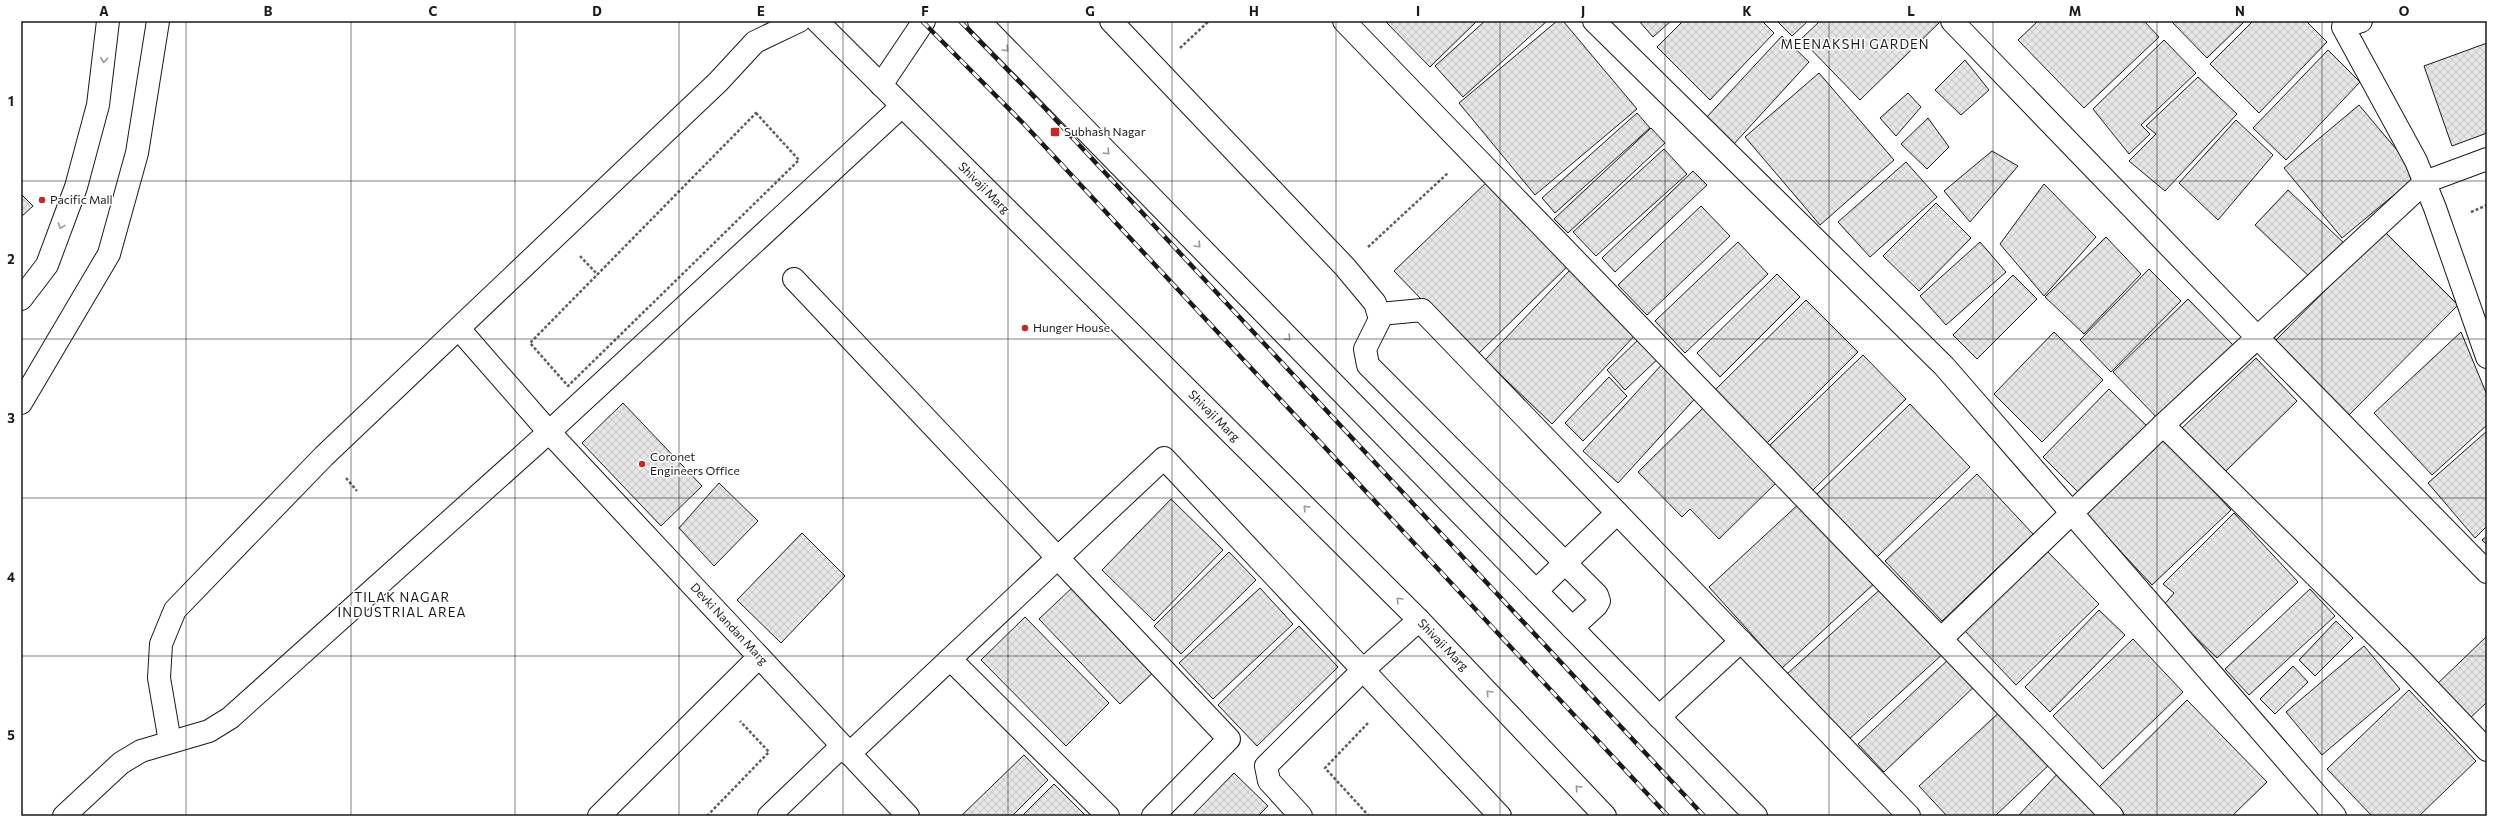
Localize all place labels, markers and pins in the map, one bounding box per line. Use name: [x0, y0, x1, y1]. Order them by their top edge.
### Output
place label: Subhash Nagar: [1064, 124, 1146, 138]
marker: Subhash Nagar: [1049, 126, 1061, 138]
place label: Pacific Mall: [50, 192, 113, 206]
marker: Pacific Mall: [37, 195, 47, 205]
place label: Hunger House: [1033, 320, 1110, 334]
marker: Hunger House: [1020, 323, 1030, 333]
place label: Coronet Engineers Office: [650, 449, 740, 477]
marker: Coronet Engineers Office: [637, 459, 647, 469]

